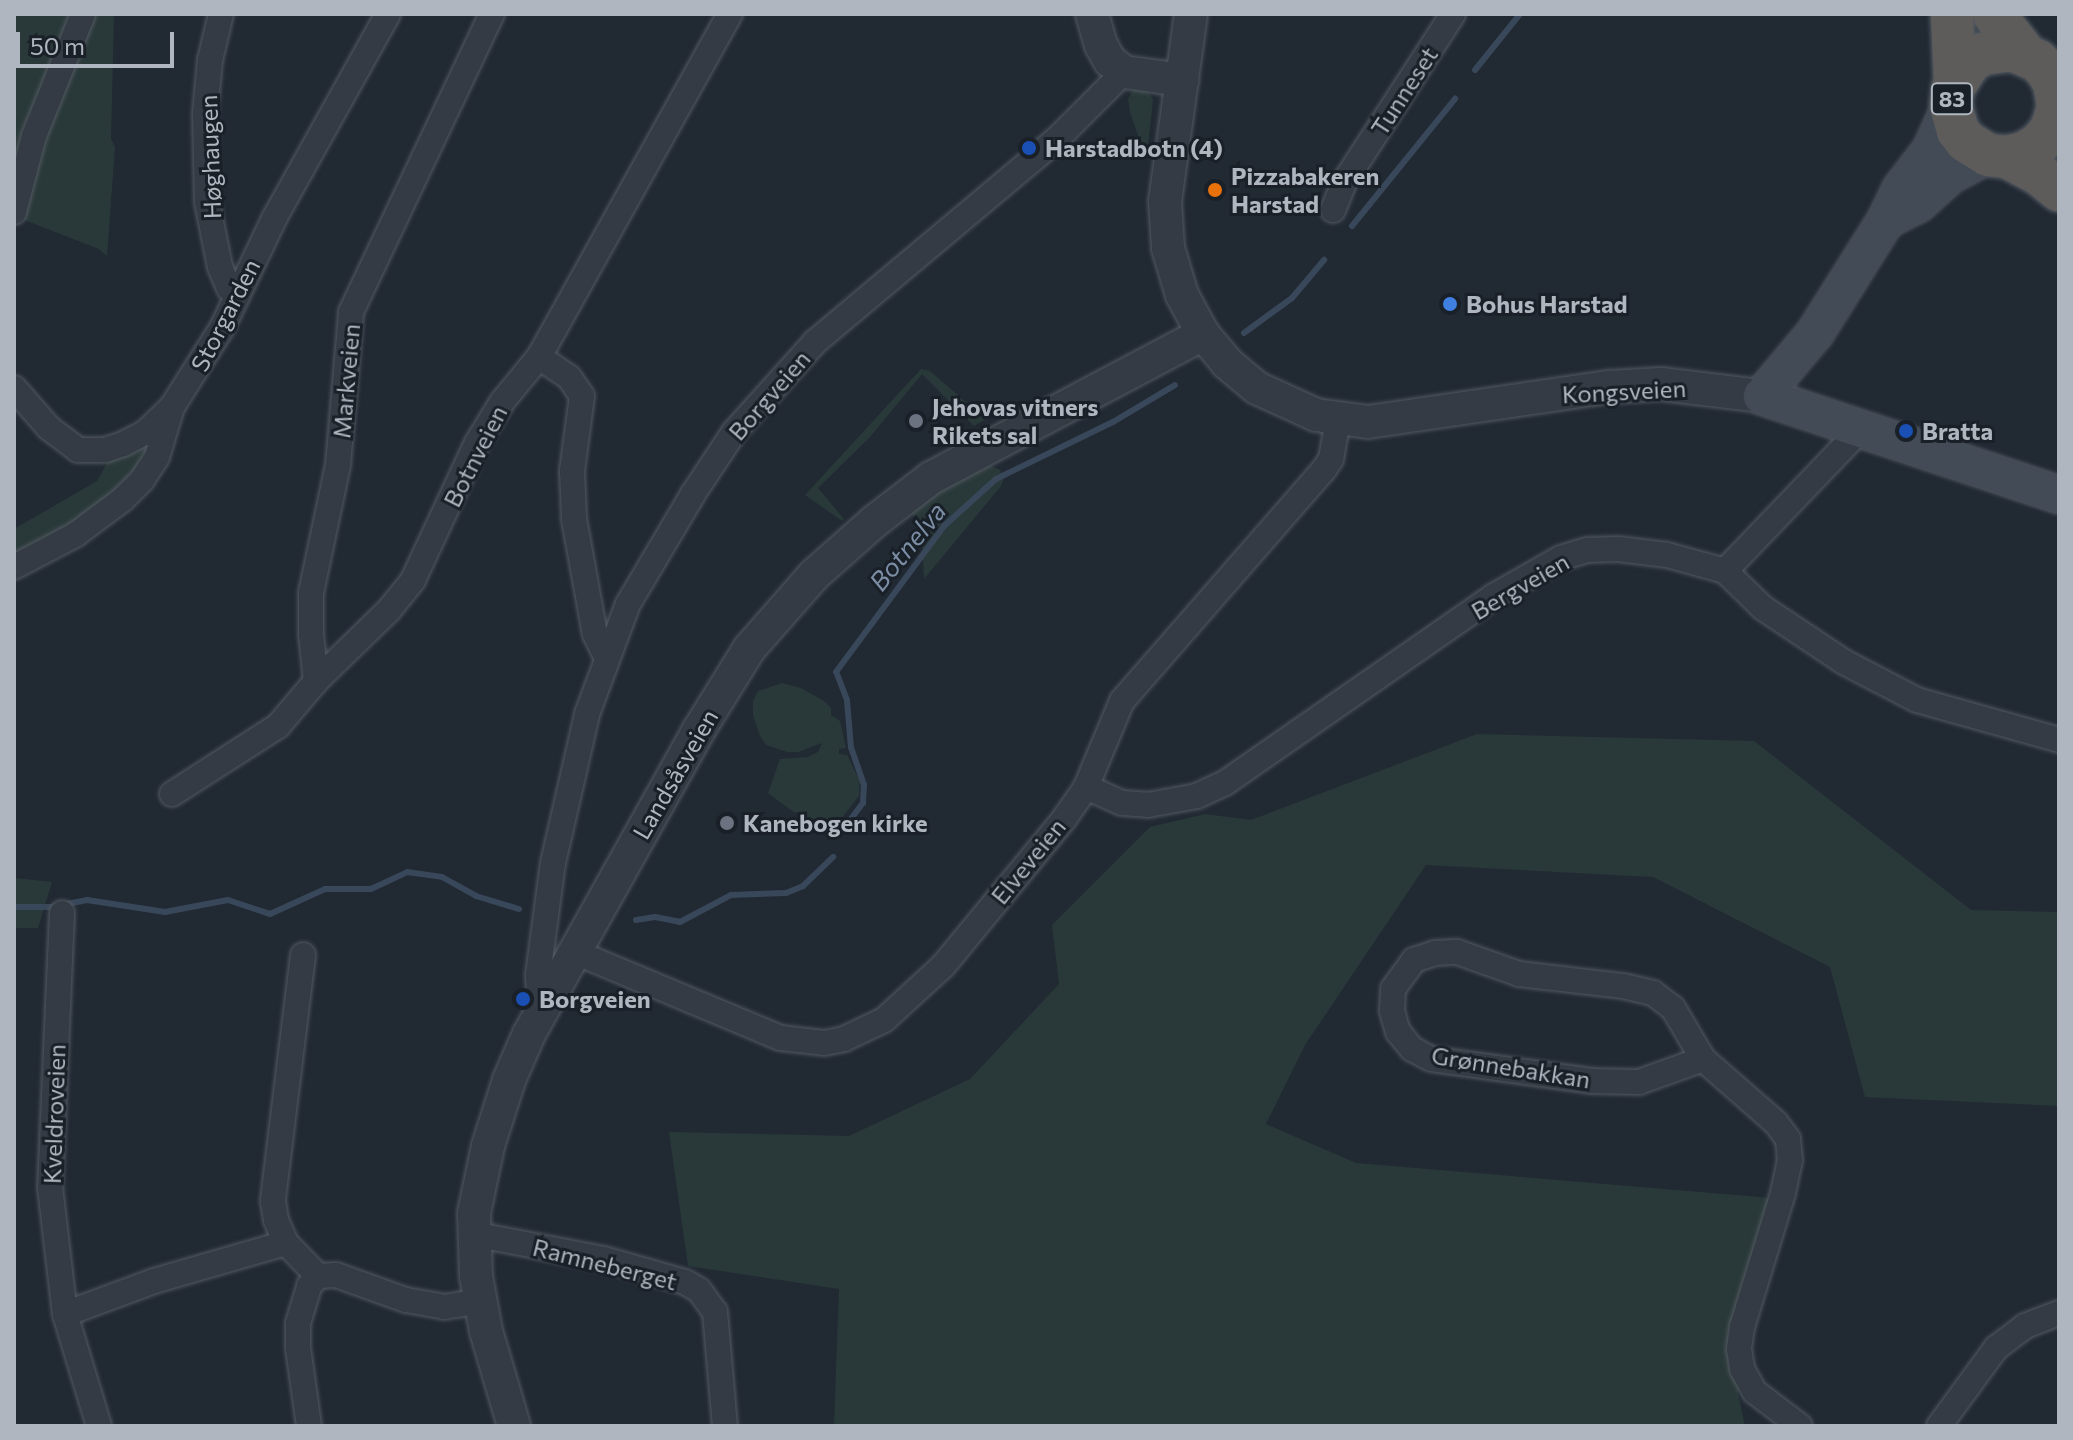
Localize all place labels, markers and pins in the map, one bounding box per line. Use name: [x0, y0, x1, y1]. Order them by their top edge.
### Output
place label: Harstadbotn (4): [1045, 134, 1223, 162]
marker: Harstadbotn (4): [1020, 139, 1038, 157]
place label: Pizzabakeren Harstad: [1231, 162, 1379, 218]
marker: Pizzabakeren Harstad: [1206, 181, 1224, 199]
place label: Bohus Harstad: [1466, 290, 1628, 318]
marker: Bohus Harstad: [1441, 295, 1459, 313]
place label: Jehovas vitners Rikets sal: [932, 393, 1098, 449]
marker: Jehovas vitners Rikets sal: [907, 412, 925, 430]
place label: Bratta: [1922, 417, 1993, 445]
marker: Bratta: [1897, 422, 1915, 440]
place label: Kanebogen kirke: [743, 809, 928, 837]
marker: Kanebogen kirke: [718, 814, 736, 832]
place label: Borgveien: [539, 985, 651, 1013]
marker: Borgveien: [514, 990, 532, 1008]

